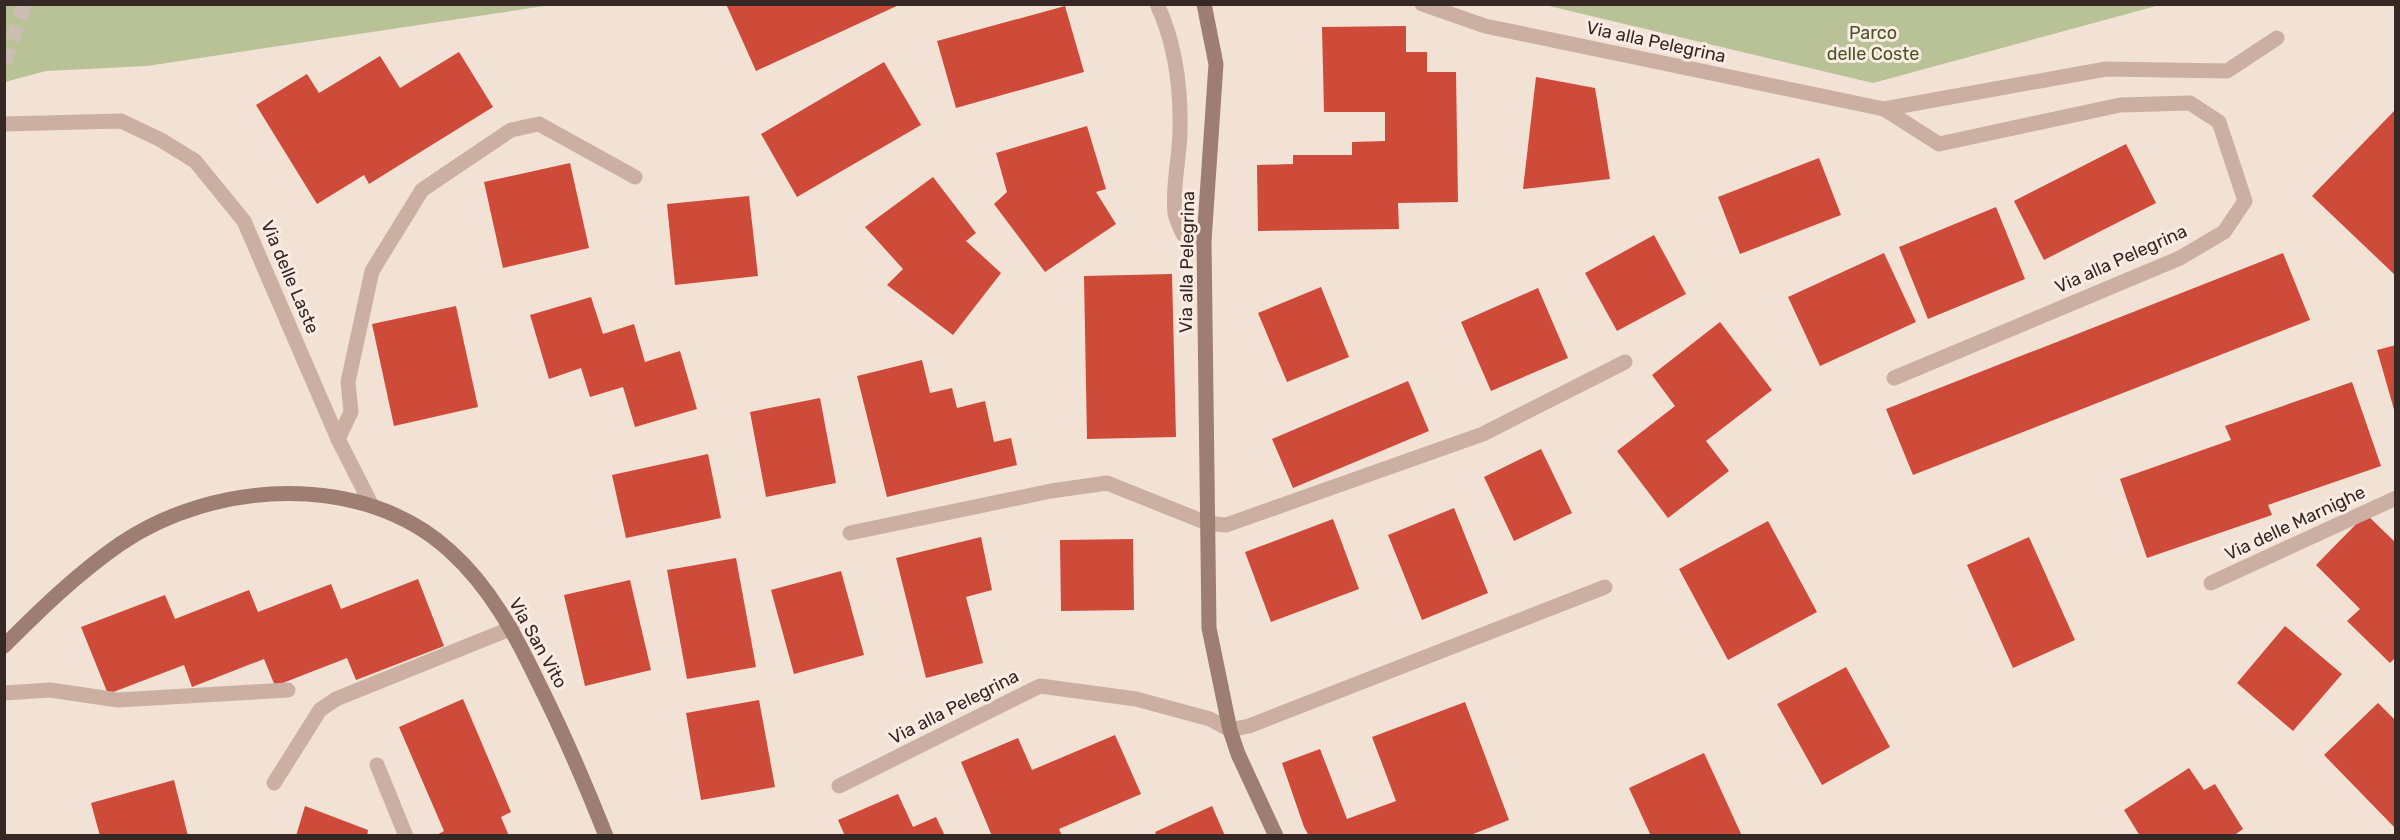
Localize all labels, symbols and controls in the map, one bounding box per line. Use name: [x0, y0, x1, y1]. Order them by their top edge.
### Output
street label: Via alla Pelegrina: [1584, 16, 1728, 68]
park label: Parco delle Coste: [1827, 22, 1919, 65]
street label: Via alla Pelegrina: [1175, 191, 1199, 333]
street label: Via delle Laste: [256, 217, 324, 337]
street label: Via alla Pelegrina: [2052, 220, 2190, 298]
street label: Via delle Marnighe: [2221, 481, 2369, 565]
street label: Via San Vito: [504, 594, 572, 692]
street label: Via alla Pelegrina: [886, 665, 1022, 749]

